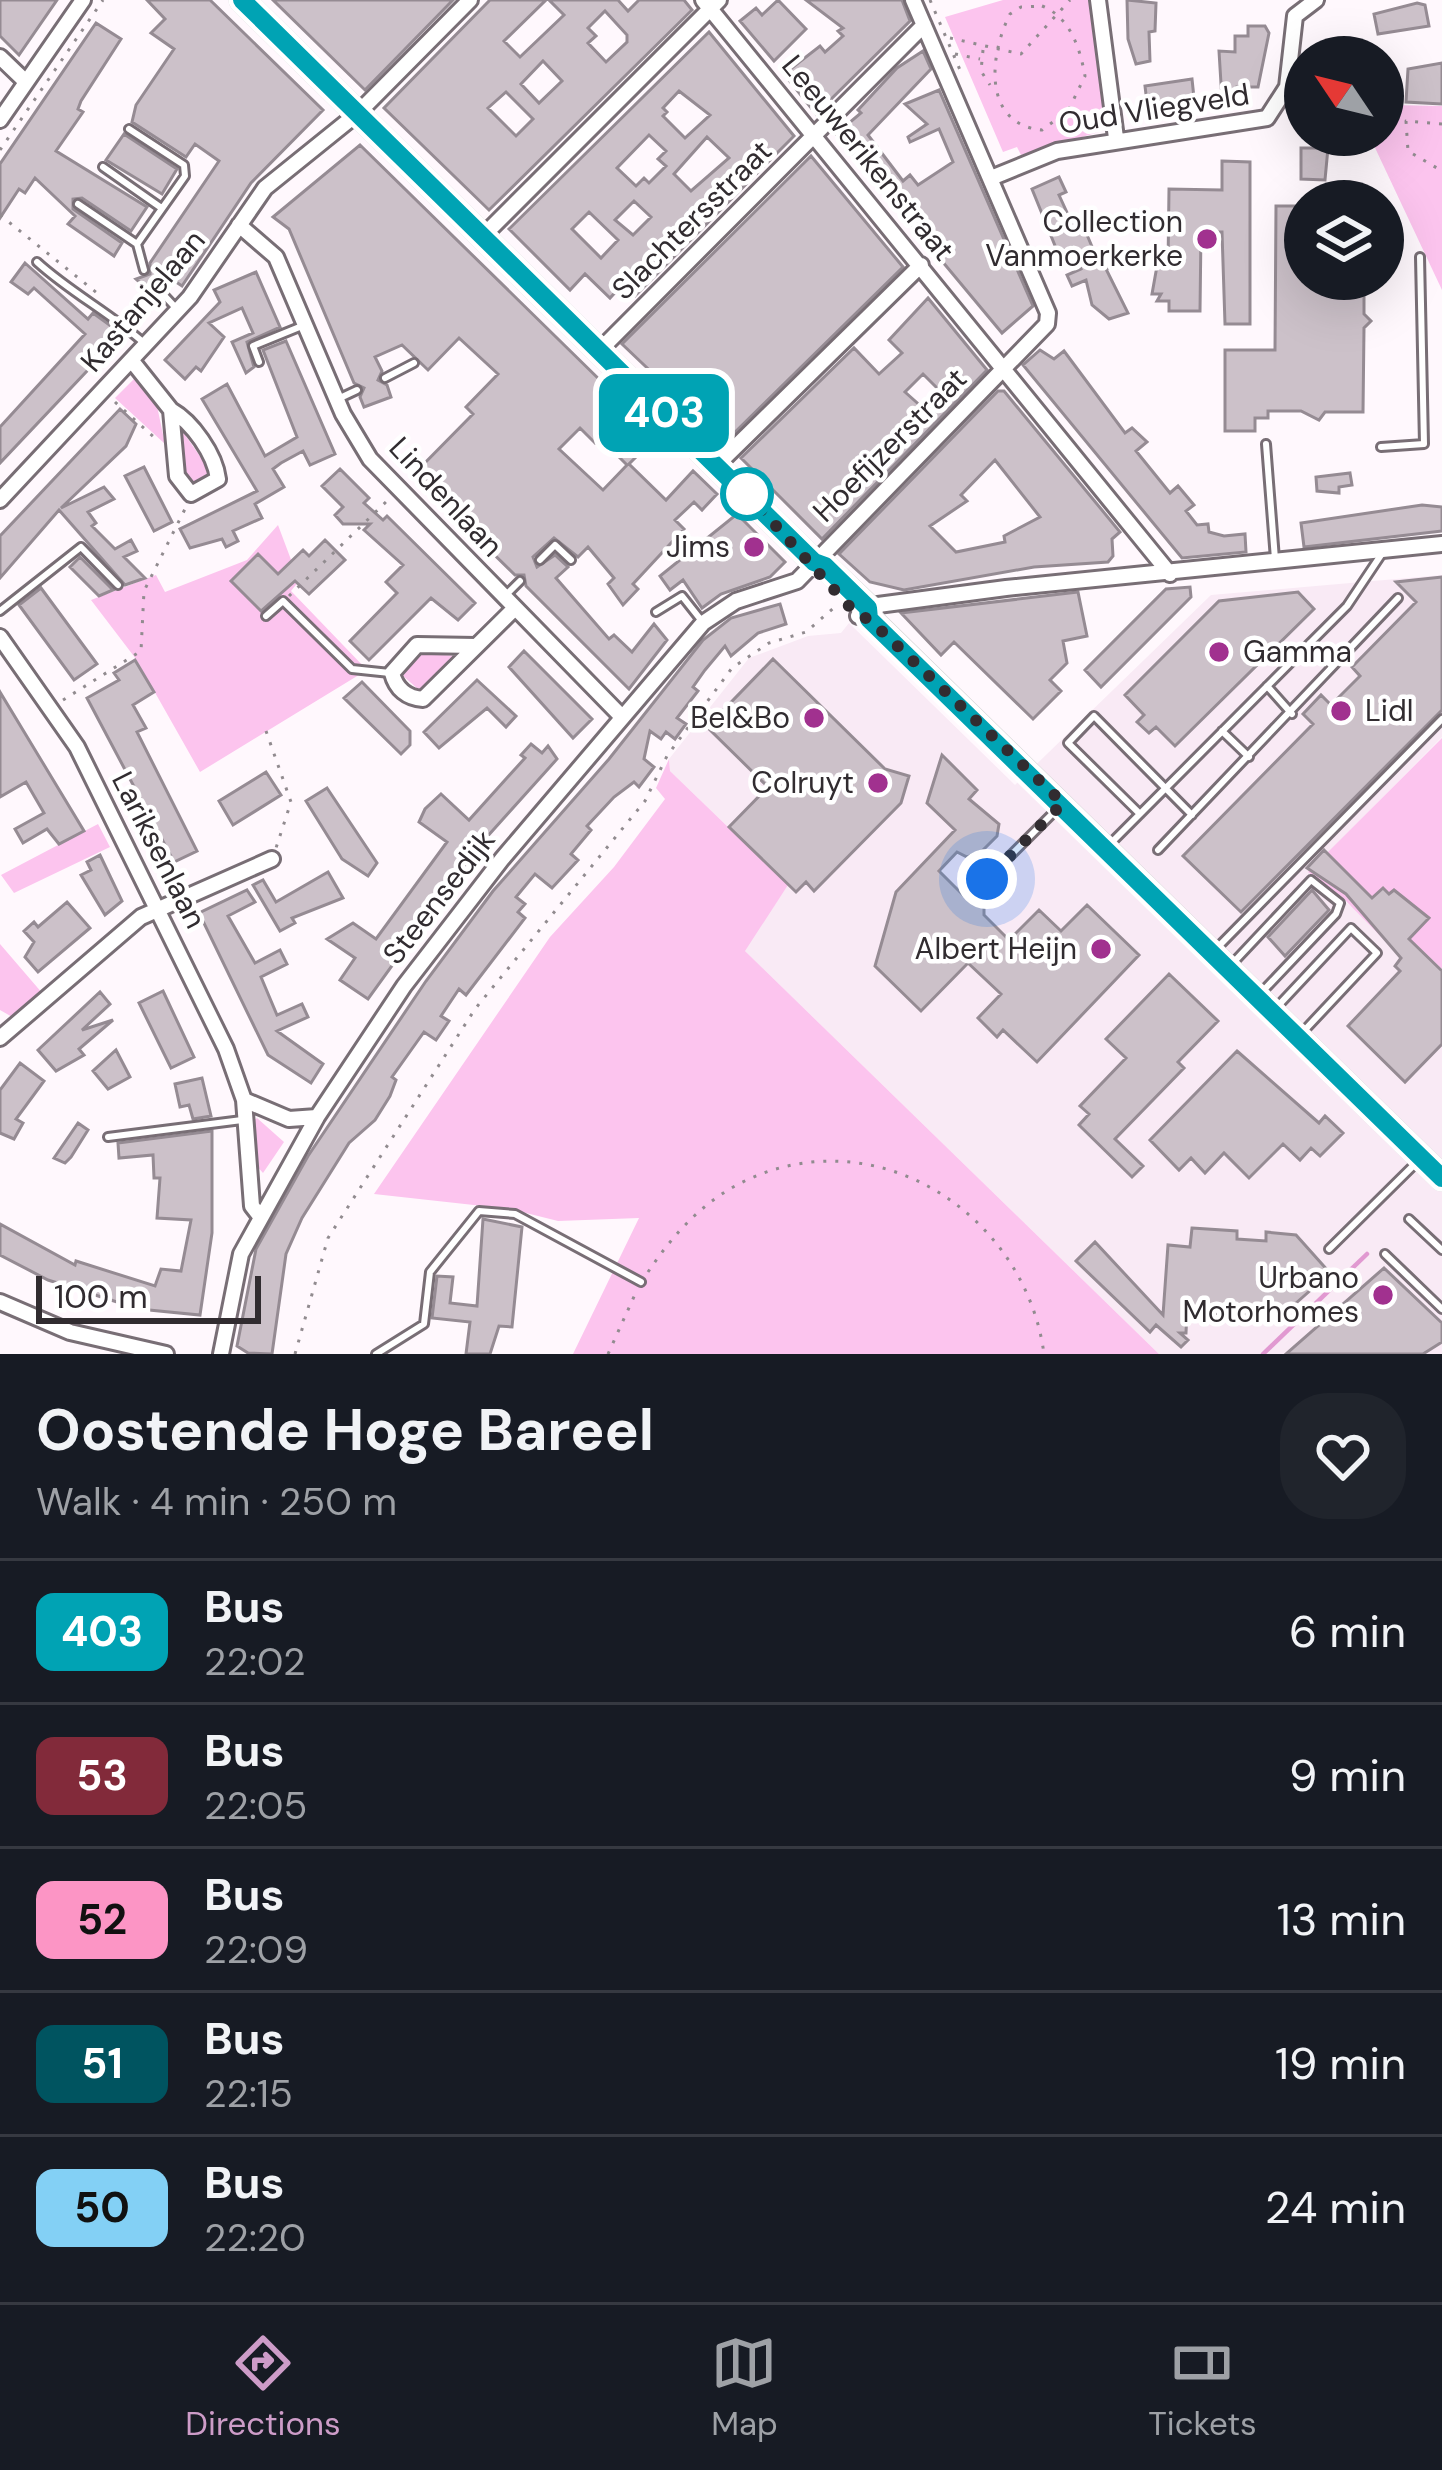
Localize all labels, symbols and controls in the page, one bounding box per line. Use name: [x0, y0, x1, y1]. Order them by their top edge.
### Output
north arrow: [1284, 36, 1404, 156]
map controls: [1284, 36, 1404, 300]
street label: Leeuwerikenstraat: [773, 47, 963, 269]
street label: Oud Vliegveld: [1056, 74, 1252, 143]
street label: Slachtersstraat: [603, 131, 780, 308]
button: layers: [1284, 180, 1404, 300]
place label: Collection Vanmoerkerke: [985, 202, 1183, 275]
street label: Kastanjelaan: [72, 222, 213, 380]
marker: Collection Vanmoerkerke: [1194, 226, 1220, 252]
street label: Hoefijzerstraat: [804, 359, 975, 530]
line badge: 403: [595, 374, 733, 452]
text: 403: [623, 385, 705, 440]
street label: Lindenlaan: [381, 429, 512, 565]
unlabelled marker: [722, 469, 772, 519]
place label: Jims: [666, 527, 730, 566]
marker: Jims: [741, 534, 767, 560]
place label: Gamma: [1243, 632, 1352, 671]
marker: Gamma: [1206, 639, 1232, 665]
place label: Lidl: [1365, 691, 1414, 730]
place label: Bel&Bo: [690, 698, 790, 737]
marker: Lidl: [1328, 698, 1354, 724]
marker: Bel&Bo: [801, 705, 827, 731]
place label: Colruyt: [751, 763, 854, 802]
street label: Lariksenlaan: [103, 765, 216, 935]
marker: Colruyt: [865, 770, 891, 796]
street label: Steensedijk: [374, 821, 503, 972]
your location: [957, 849, 1017, 909]
place label: Albert Heijn: [915, 929, 1077, 968]
marker: Albert Heijn: [1088, 936, 1114, 962]
place label: Urbano Motorhomes: [1182, 1258, 1359, 1331]
scale bar: [36, 1270, 261, 1323]
text: 100 m: [54, 1275, 148, 1318]
marker: Urbano Motorhomes: [1370, 1282, 1396, 1308]
text: Oostende Hoge Bareel: [36, 1393, 654, 1468]
button: heart: [1280, 1393, 1406, 1519]
text: Walk · 4 min · 250 m: [36, 1476, 397, 1527]
text: Bus: [204, 1577, 284, 1636]
text: 6 min: [1289, 1602, 1406, 1661]
text: 403: [61, 1604, 143, 1659]
text: 22:02: [204, 1636, 306, 1687]
text: Bus: [204, 1721, 284, 1780]
text: 9 min: [1289, 1746, 1406, 1805]
text: 53: [76, 1748, 128, 1803]
text: 22:05: [204, 1780, 307, 1831]
text: Bus: [204, 1865, 284, 1924]
text: 13 min: [1277, 1890, 1406, 1949]
text: 52: [77, 1892, 127, 1947]
text: 22:09: [204, 1924, 308, 1975]
text: Bus: [204, 2009, 284, 2068]
text: 19 min: [1275, 2034, 1406, 2093]
text: 51: [81, 2036, 123, 2091]
text: 22:15: [204, 2068, 293, 2119]
text: Bus: [204, 2153, 284, 2212]
text: 24 min: [1265, 2178, 1406, 2237]
text: 50: [74, 2180, 130, 2235]
text: 22:20: [204, 2212, 306, 2263]
tab: Directions: [185, 2330, 341, 2445]
tab: Map: [711, 2330, 778, 2445]
tab: Tickets: [1148, 2330, 1257, 2445]

